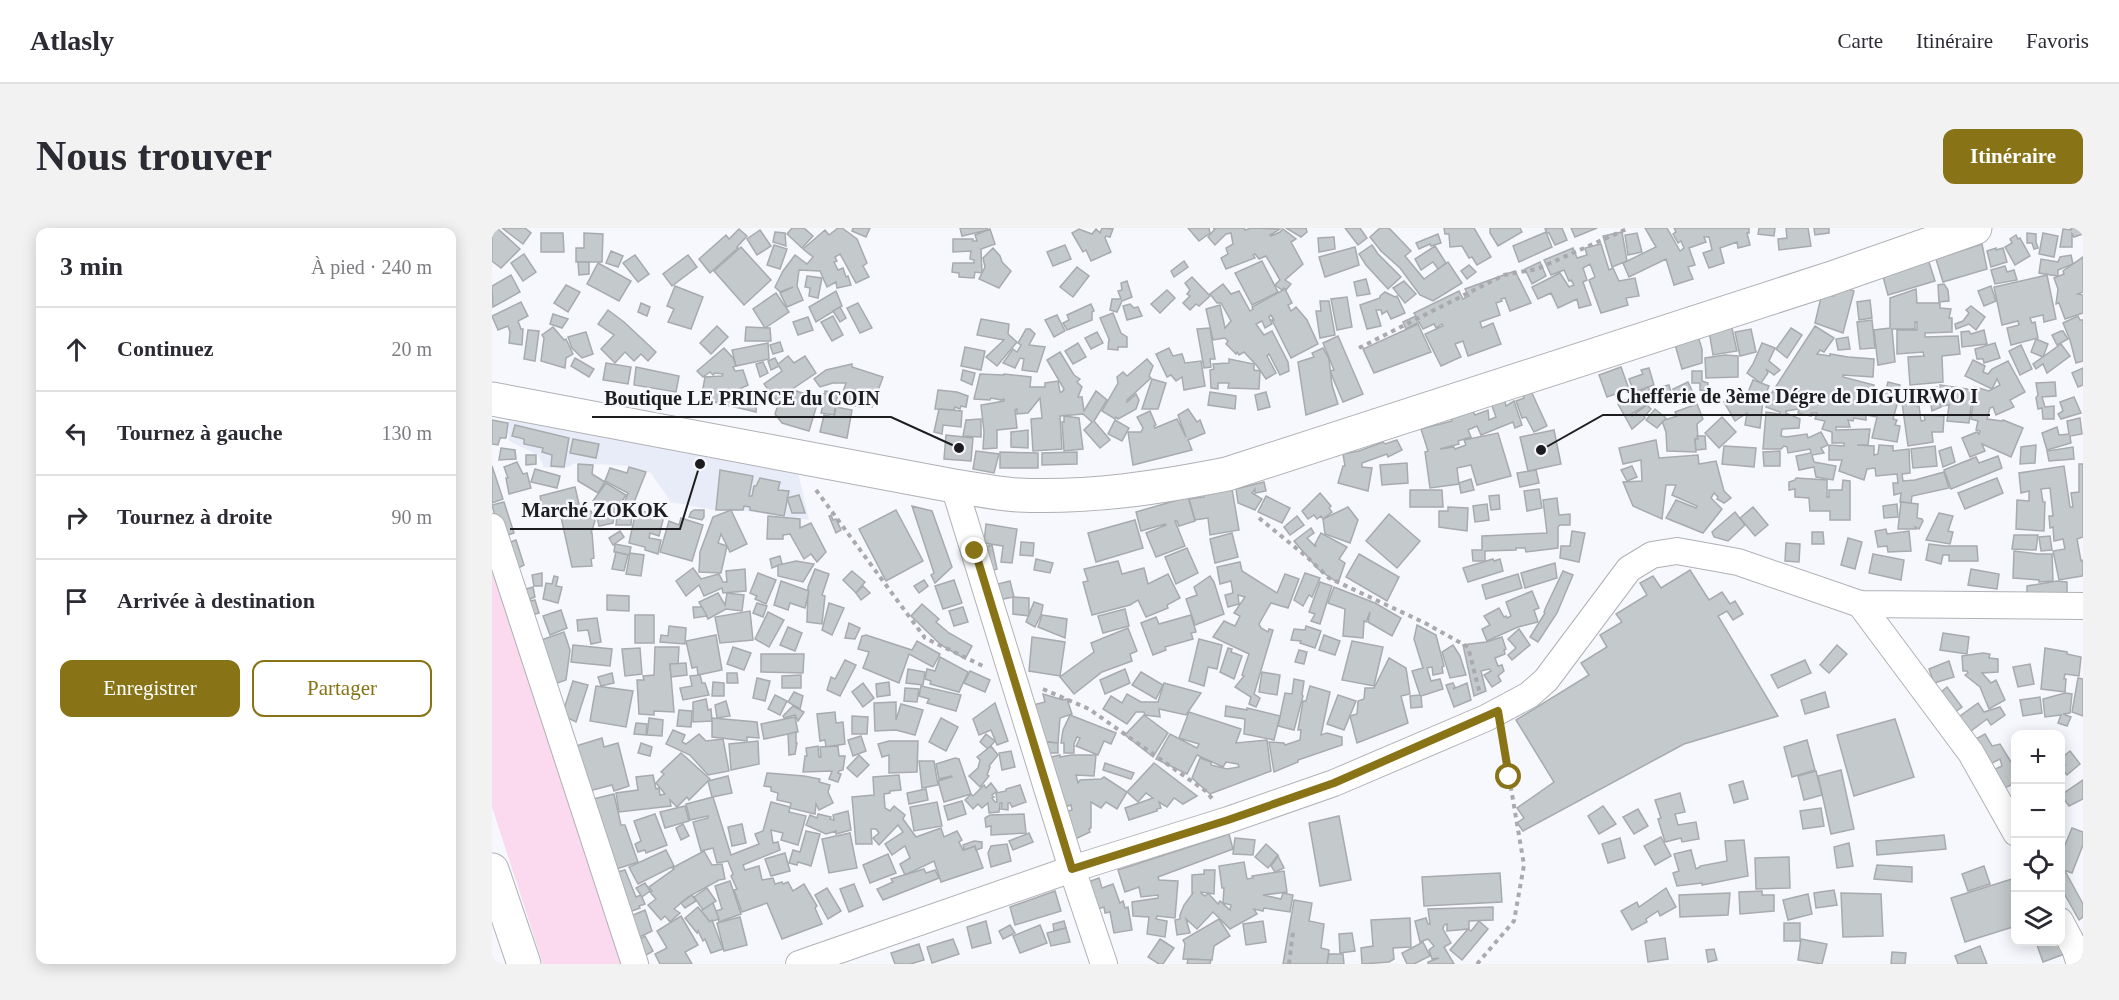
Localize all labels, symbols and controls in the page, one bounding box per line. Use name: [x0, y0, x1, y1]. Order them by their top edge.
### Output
text: Atlasly: [30, 25, 114, 56]
text: Carte: [1838, 29, 1883, 53]
text: Itinéraire: [1916, 29, 1993, 53]
text: Favoris: [2026, 29, 2089, 53]
button: Itinéraire: [1943, 129, 2083, 184]
text: Nous trouver: [36, 133, 272, 179]
text: 3 min: [60, 252, 123, 281]
text: À pied · 240 m: [311, 256, 432, 278]
icon: ahead: [60, 333, 93, 366]
text: Continuez: [117, 336, 214, 361]
text: 20 m: [391, 338, 432, 360]
callout: Chefferie de 3ème Dégre de DIGUIRWO I: [1603, 377, 1990, 415]
callout: Boutique LE PRINCE du COIN: [592, 379, 891, 417]
text: Chefferie de 3ème Dégre de DIGUIRWO I: [1616, 385, 1978, 408]
text: Boutique LE PRINCE du COIN: [604, 387, 880, 410]
icon: left: [60, 417, 93, 450]
text: Tournez à gauche: [117, 420, 282, 445]
text: 130 m: [381, 422, 432, 444]
callout: Marché ZOKOK: [510, 491, 680, 529]
text: Marché ZOKOK: [522, 499, 669, 521]
icon: right: [60, 501, 93, 534]
text: Tournez à droite: [117, 504, 272, 529]
text: 90 m: [391, 506, 432, 528]
route end: [961, 537, 987, 563]
icon: arrive: [60, 585, 93, 618]
text: Arrivée à destination: [117, 588, 315, 613]
button: Enregistrer: [60, 660, 240, 717]
button: Partager: [252, 660, 432, 717]
map controls: [2011, 730, 2065, 946]
button: +: [2011, 730, 2065, 784]
route start: [1495, 763, 1521, 789]
button: −: [2011, 784, 2065, 838]
button: locate: [2011, 838, 2065, 892]
button: layers: [2011, 892, 2065, 946]

